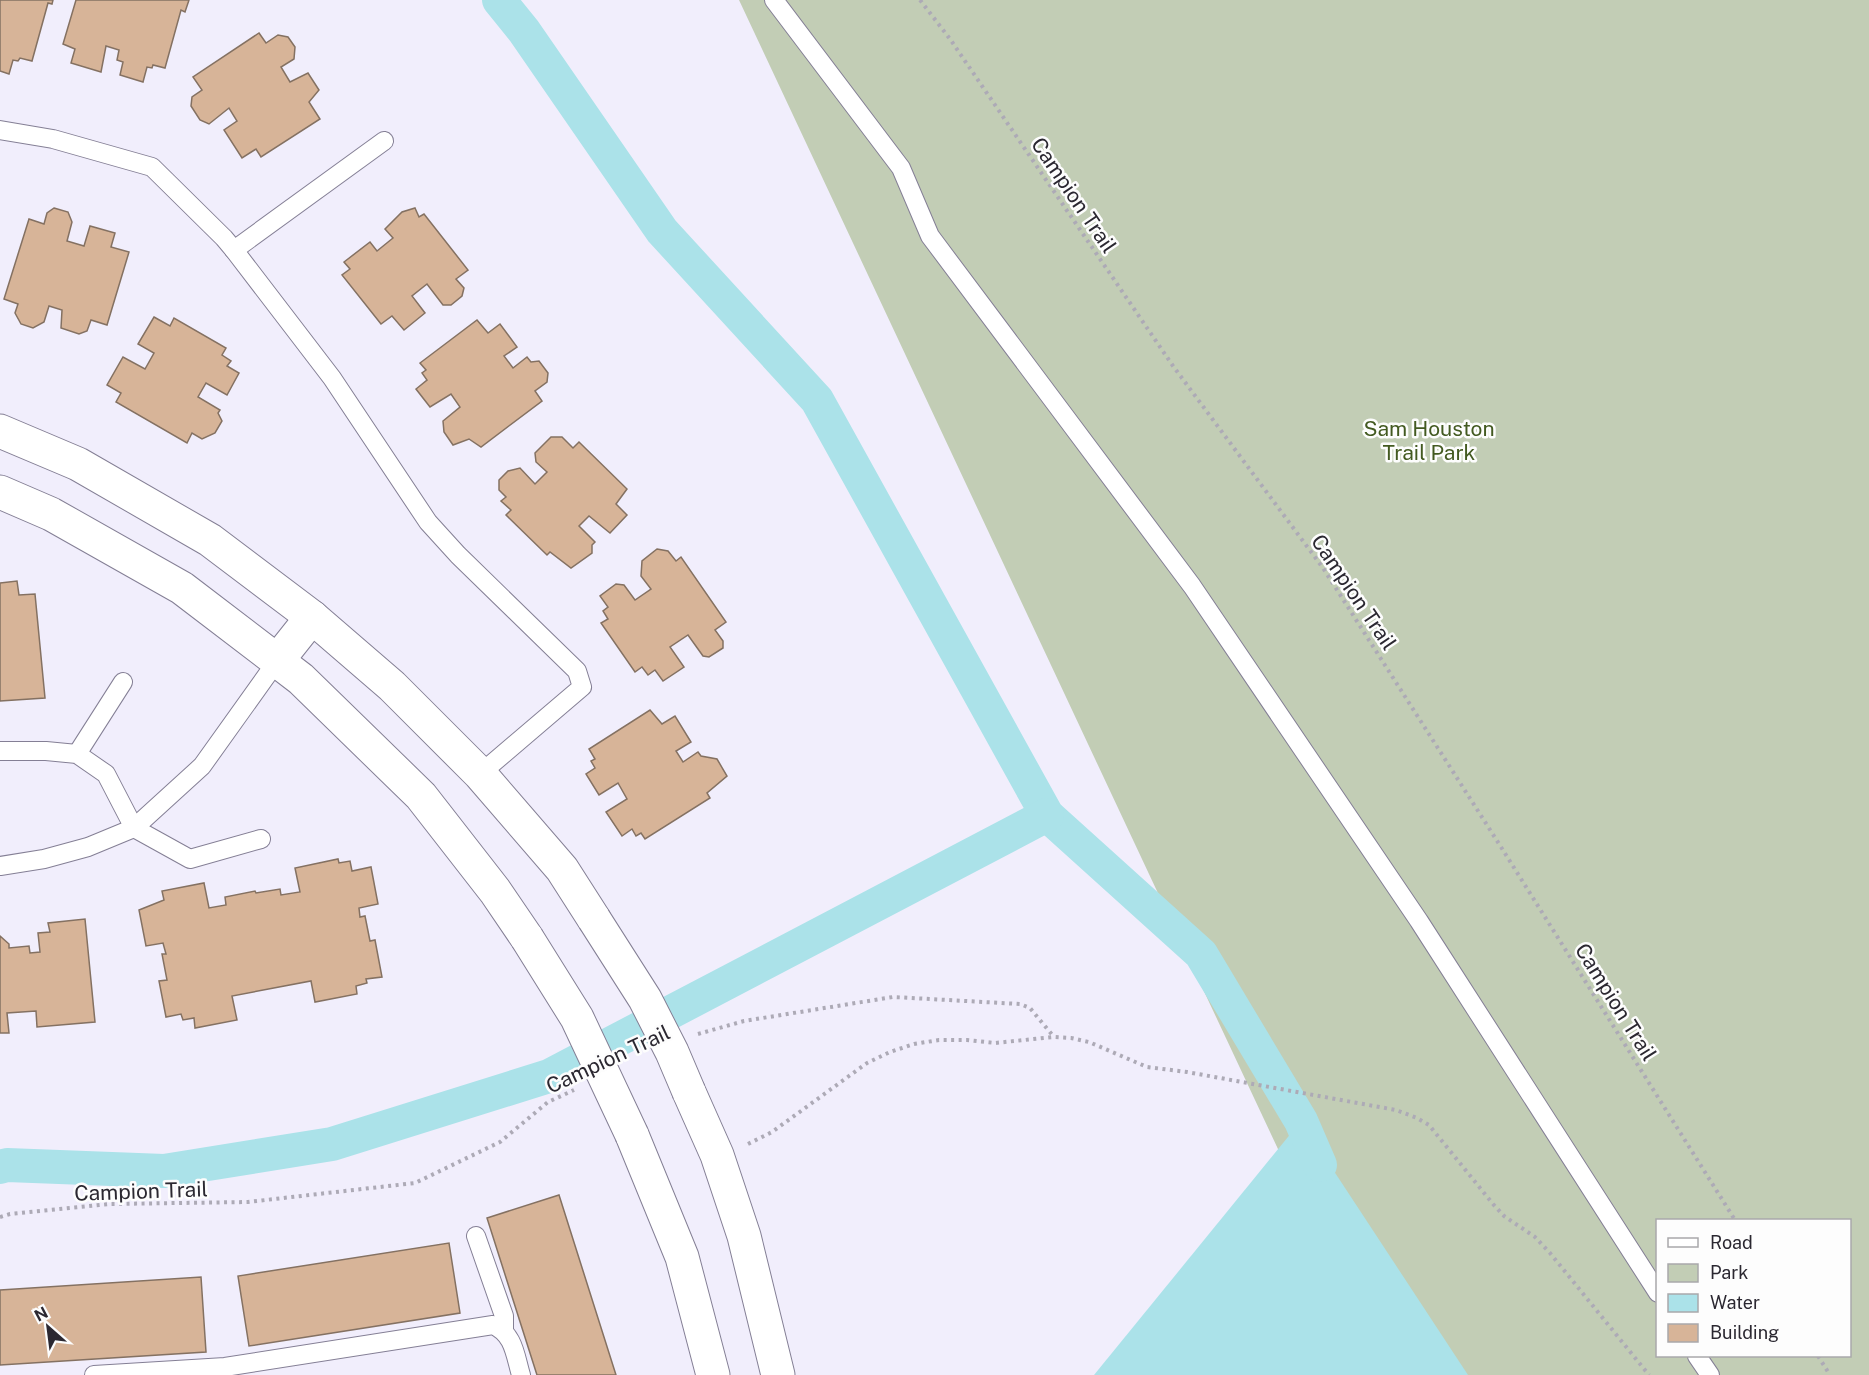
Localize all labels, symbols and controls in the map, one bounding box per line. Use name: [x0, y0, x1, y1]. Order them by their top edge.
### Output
street label: Campion Trail: [1026, 133, 1122, 257]
park label: Sam Houston Trail Park: [1363, 416, 1495, 465]
street label: Campion Trail: [1306, 530, 1402, 654]
street label: Campion Trail: [1570, 939, 1662, 1065]
street label: Campion Trail: [542, 1019, 674, 1099]
street label: Campion Trail: [74, 1176, 208, 1206]
legend: [1656, 1219, 1851, 1357]
text: Road: [1710, 1232, 1753, 1253]
text: Park: [1710, 1262, 1748, 1283]
text: Water: [1710, 1292, 1760, 1313]
north arrow: [18, 1297, 78, 1357]
text: N: [31, 1303, 51, 1326]
text: Building: [1710, 1322, 1779, 1343]

